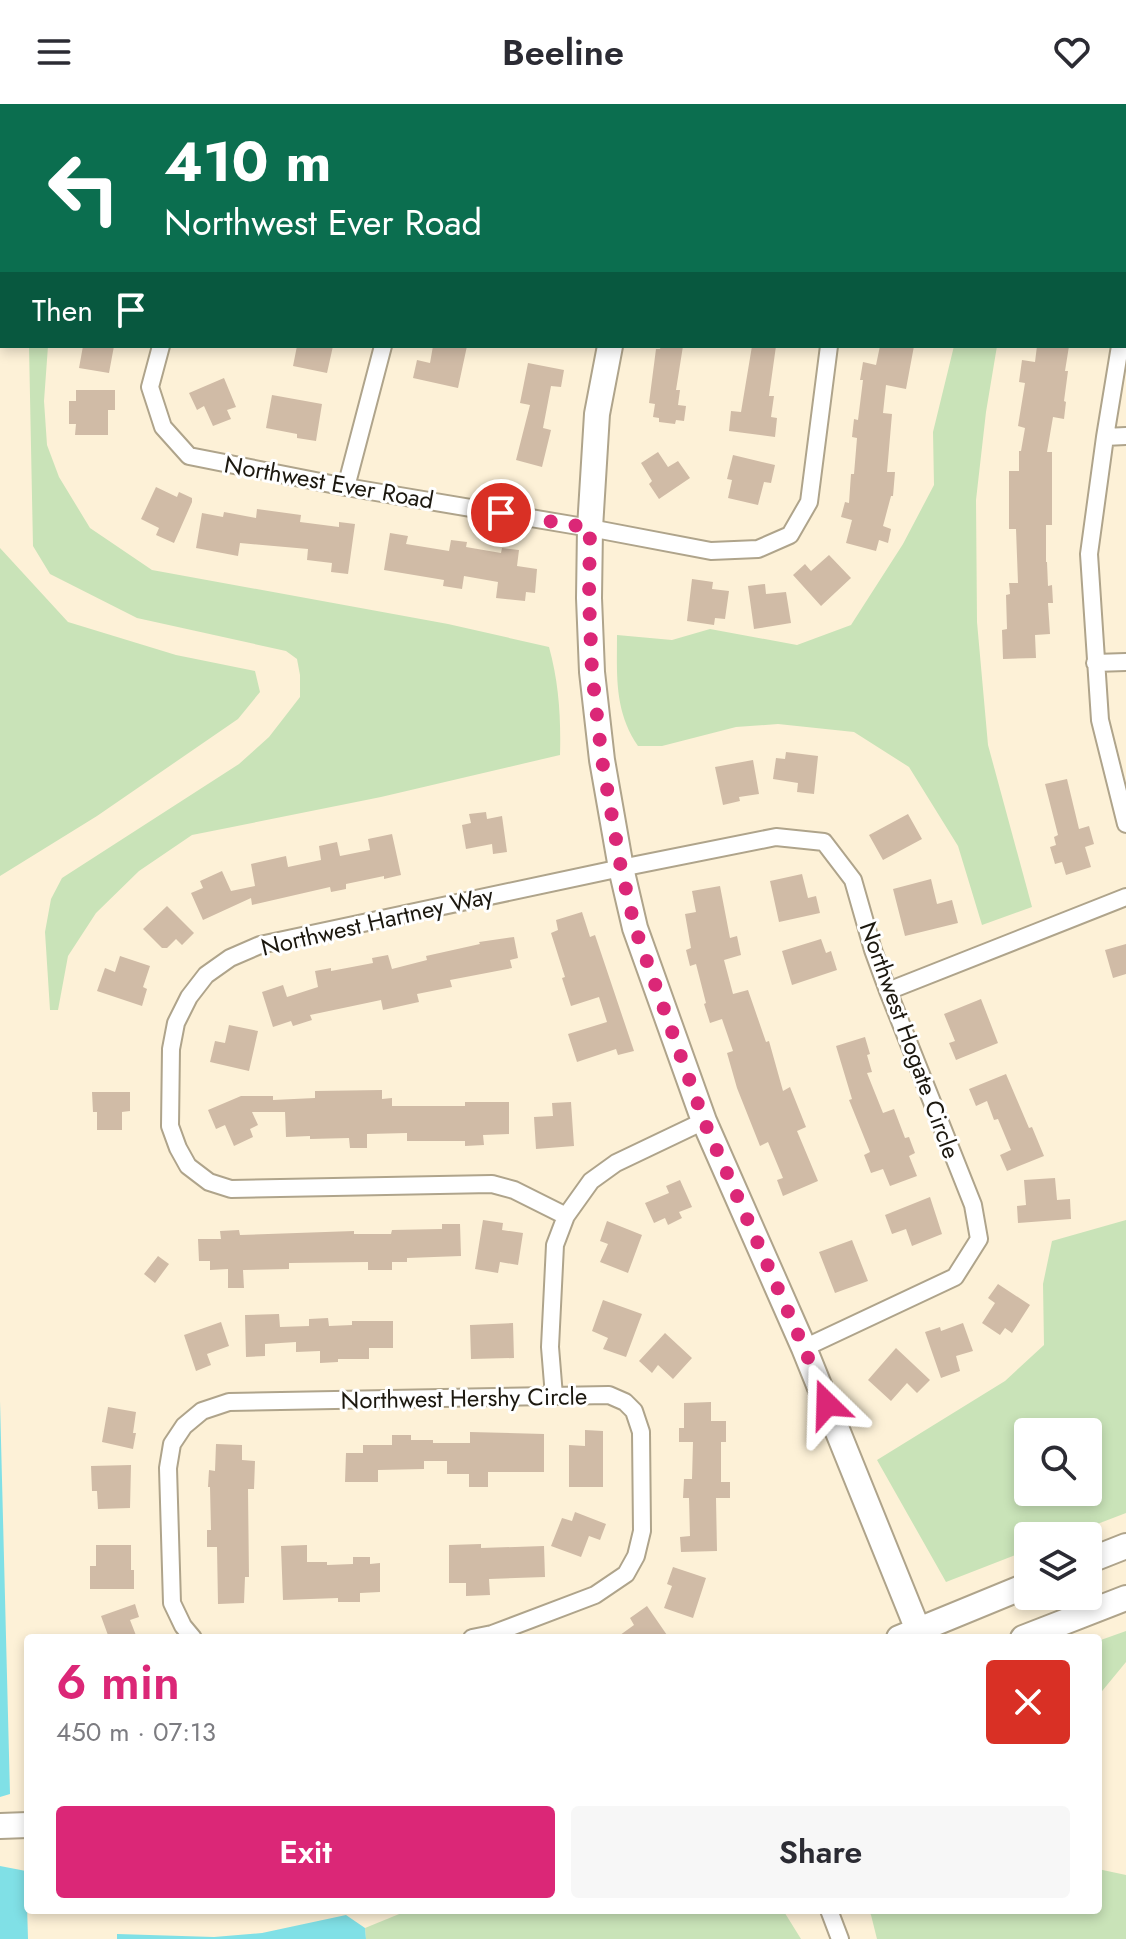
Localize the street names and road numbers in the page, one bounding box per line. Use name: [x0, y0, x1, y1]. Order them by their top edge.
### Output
street label: Northwest Ever Road: [222, 446, 436, 518]
street label: Northwest Hartney Way: [257, 877, 497, 965]
street label: Northwest Hogate Circle: [851, 917, 969, 1163]
street label: Northwest Hershy Circle: [340, 1378, 588, 1418]

